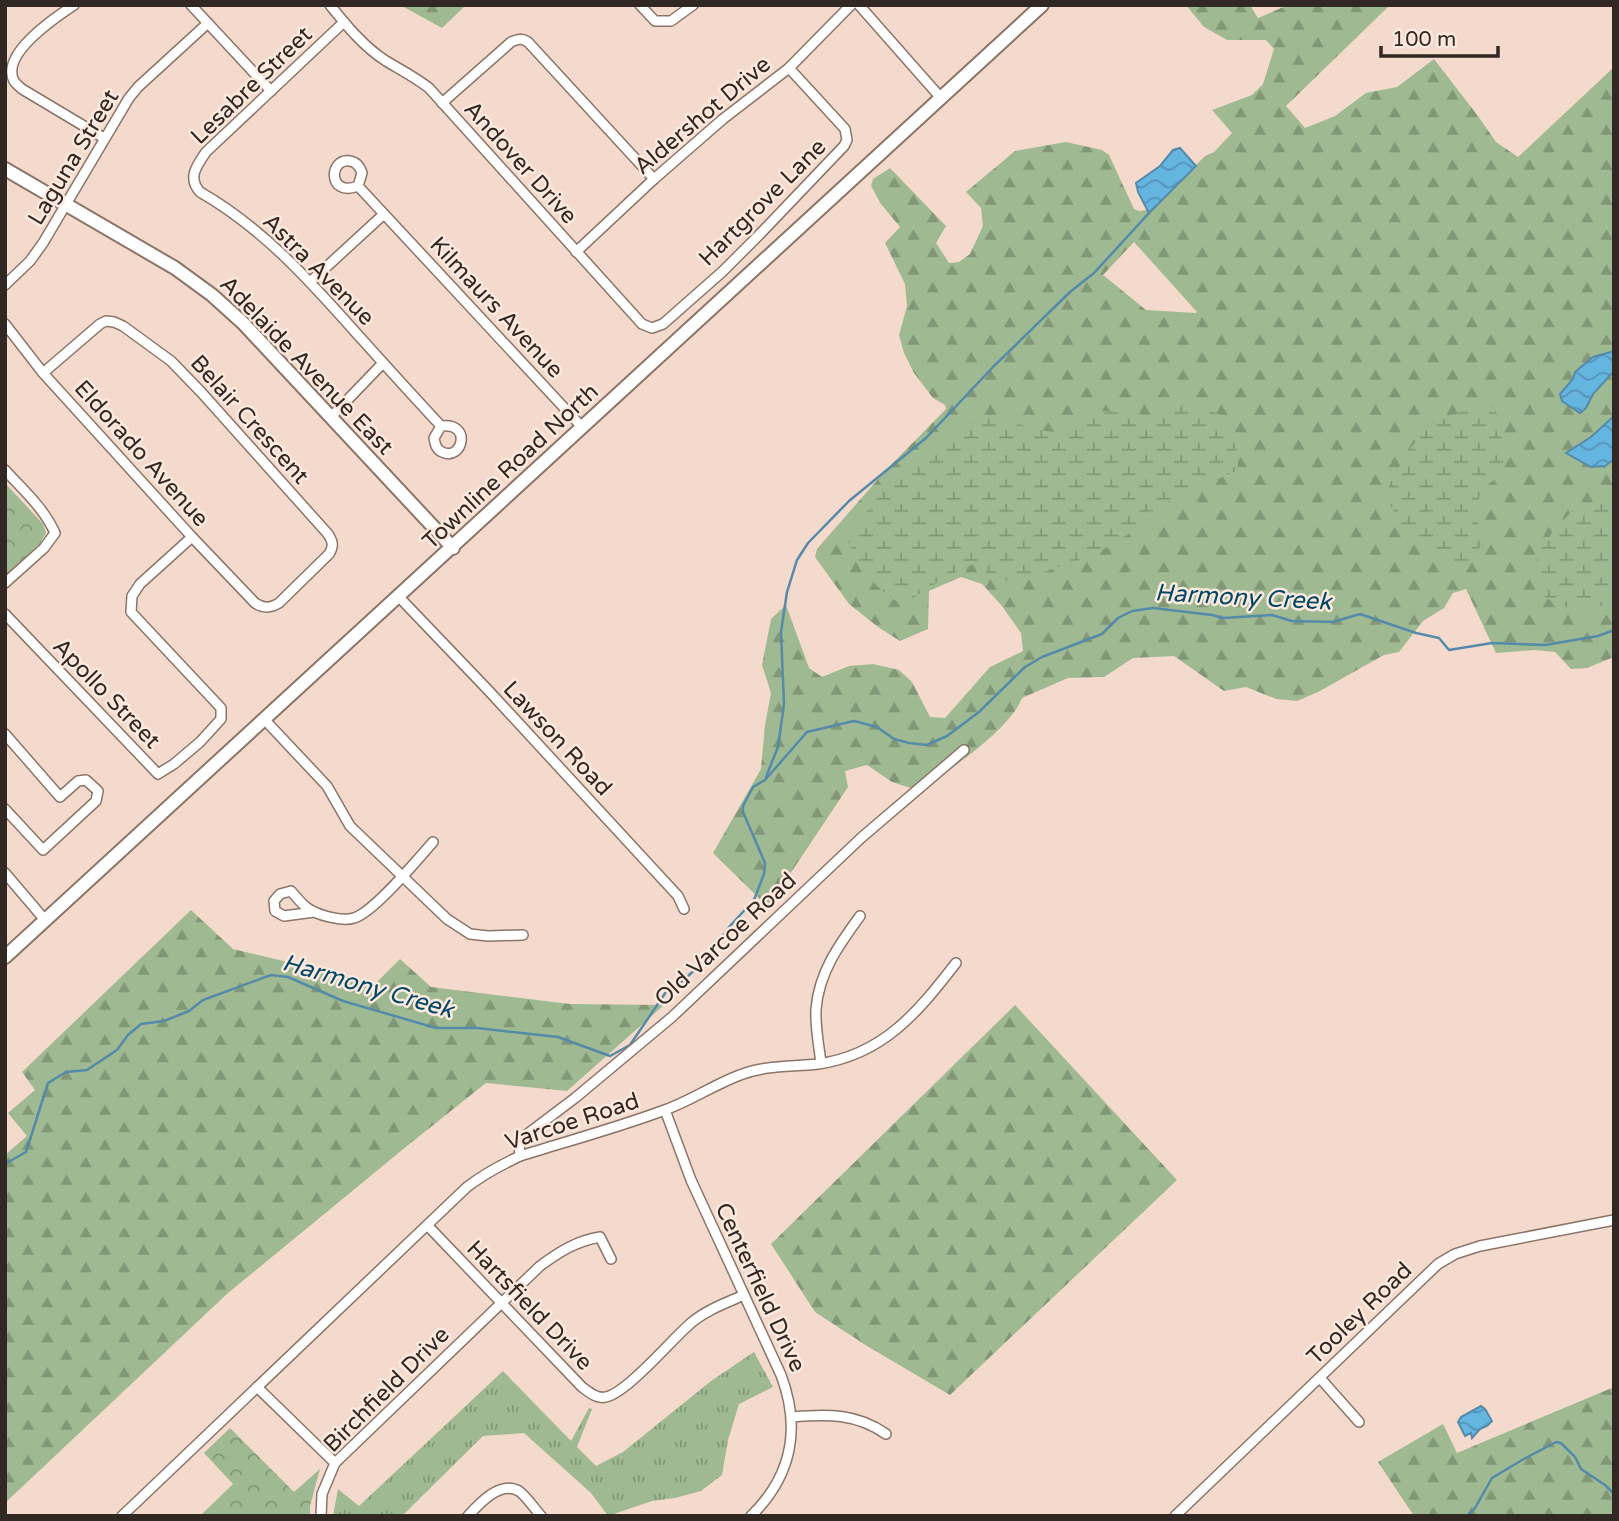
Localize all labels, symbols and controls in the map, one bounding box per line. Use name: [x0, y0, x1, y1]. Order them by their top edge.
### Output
scale bar: [1381, 14, 1498, 58]
street label: Lesabre Street: [185, 21, 318, 151]
text: 100 m: [1392, 27, 1456, 52]
street label: Aldershot Drive: [629, 51, 777, 181]
street label: Laguna Street: [22, 84, 125, 230]
street label: Andover Drive: [458, 95, 583, 230]
street label: Hartgrove Lane: [693, 133, 832, 272]
street label: Astra Avenue: [256, 208, 380, 332]
street label: Kilmaurs Avenue: [424, 231, 569, 384]
street label: Adelaide Avenue East: [214, 270, 399, 461]
street label: Belair Crescent: [184, 349, 315, 490]
street label: Eldorado Avenue: [68, 375, 214, 533]
street label: Townline Road North: [417, 378, 605, 556]
water label: Harmony Creek: [1154, 578, 1334, 617]
street label: Apollo Street: [47, 633, 166, 755]
street label: Lawson Road: [497, 675, 618, 802]
street label: Old Varcoe Road: [649, 867, 802, 1013]
water label: Harmony Creek: [279, 948, 459, 1025]
street label: Varcoe Road: [502, 1087, 643, 1157]
street label: Centerfield Drive: [709, 1198, 812, 1376]
street label: Hartsfield Drive: [460, 1235, 598, 1376]
street label: Tooley Road: [1301, 1257, 1418, 1371]
street label: Birchfield Drive: [318, 1321, 455, 1458]

